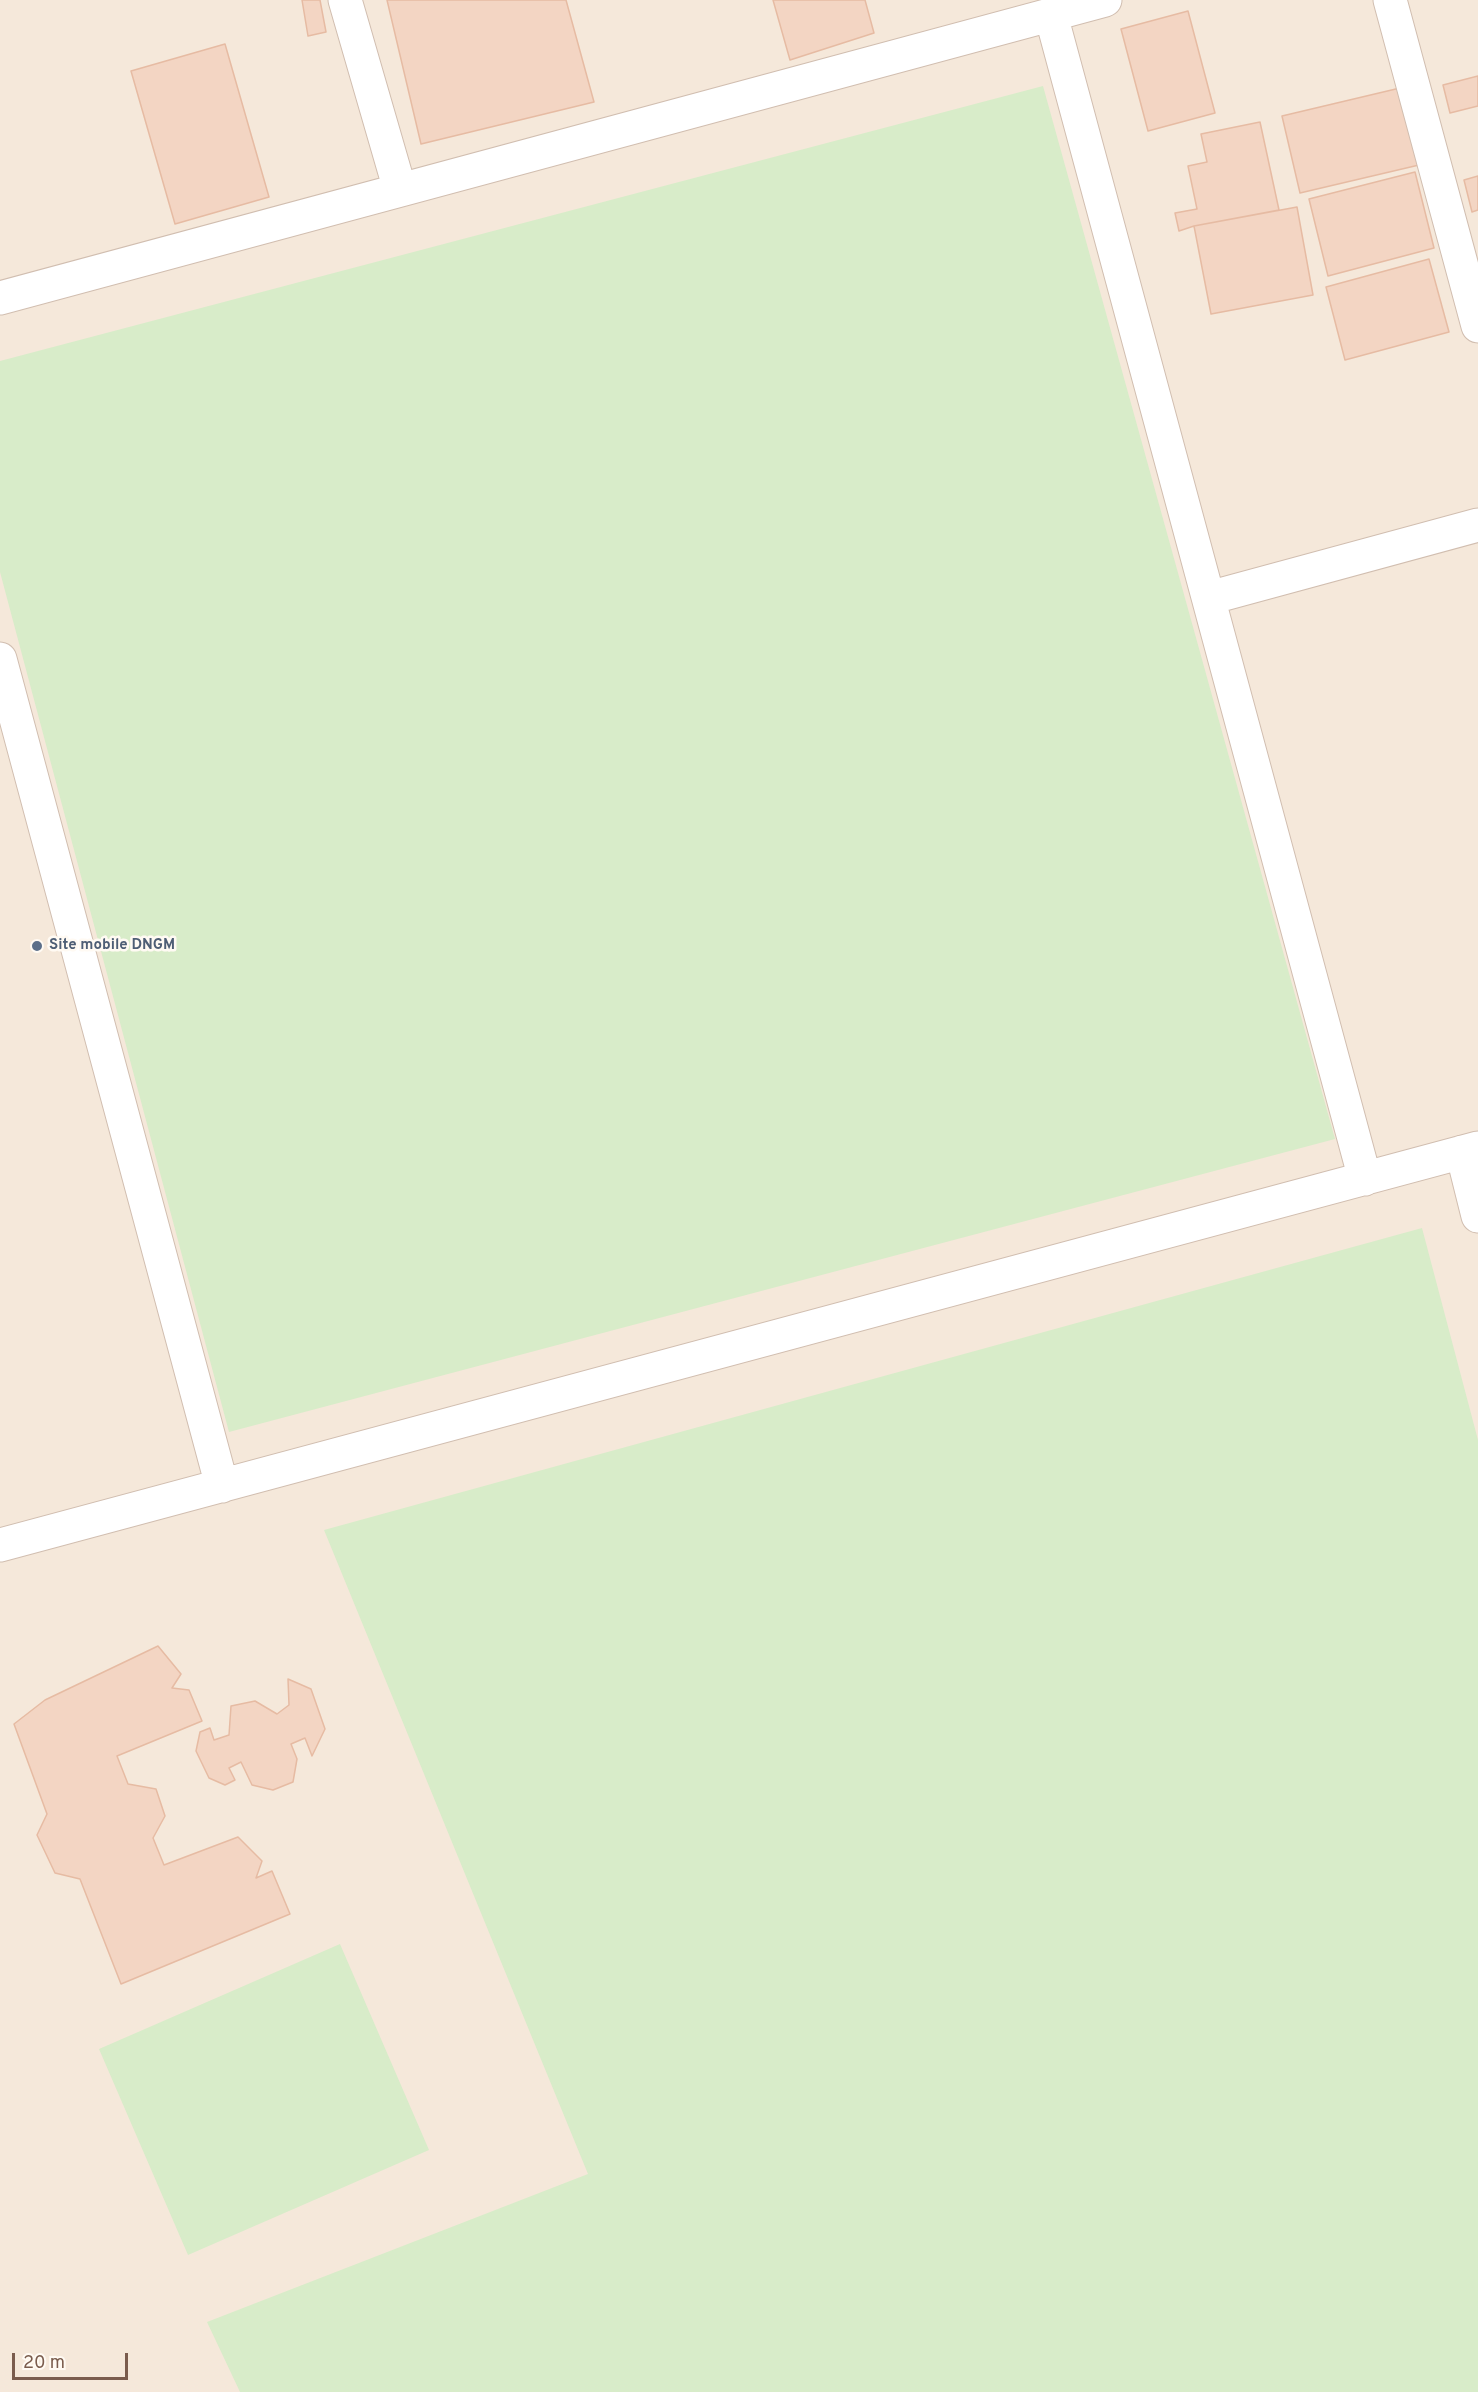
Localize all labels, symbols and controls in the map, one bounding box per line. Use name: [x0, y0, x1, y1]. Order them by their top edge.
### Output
place label: Site mobile DNGM: [49, 937, 175, 955]
marker: Site mobile DNGM: [30, 939, 44, 953]
scale bar: [15, 2341, 130, 2379]
text: 20 m: [23, 2352, 65, 2375]

